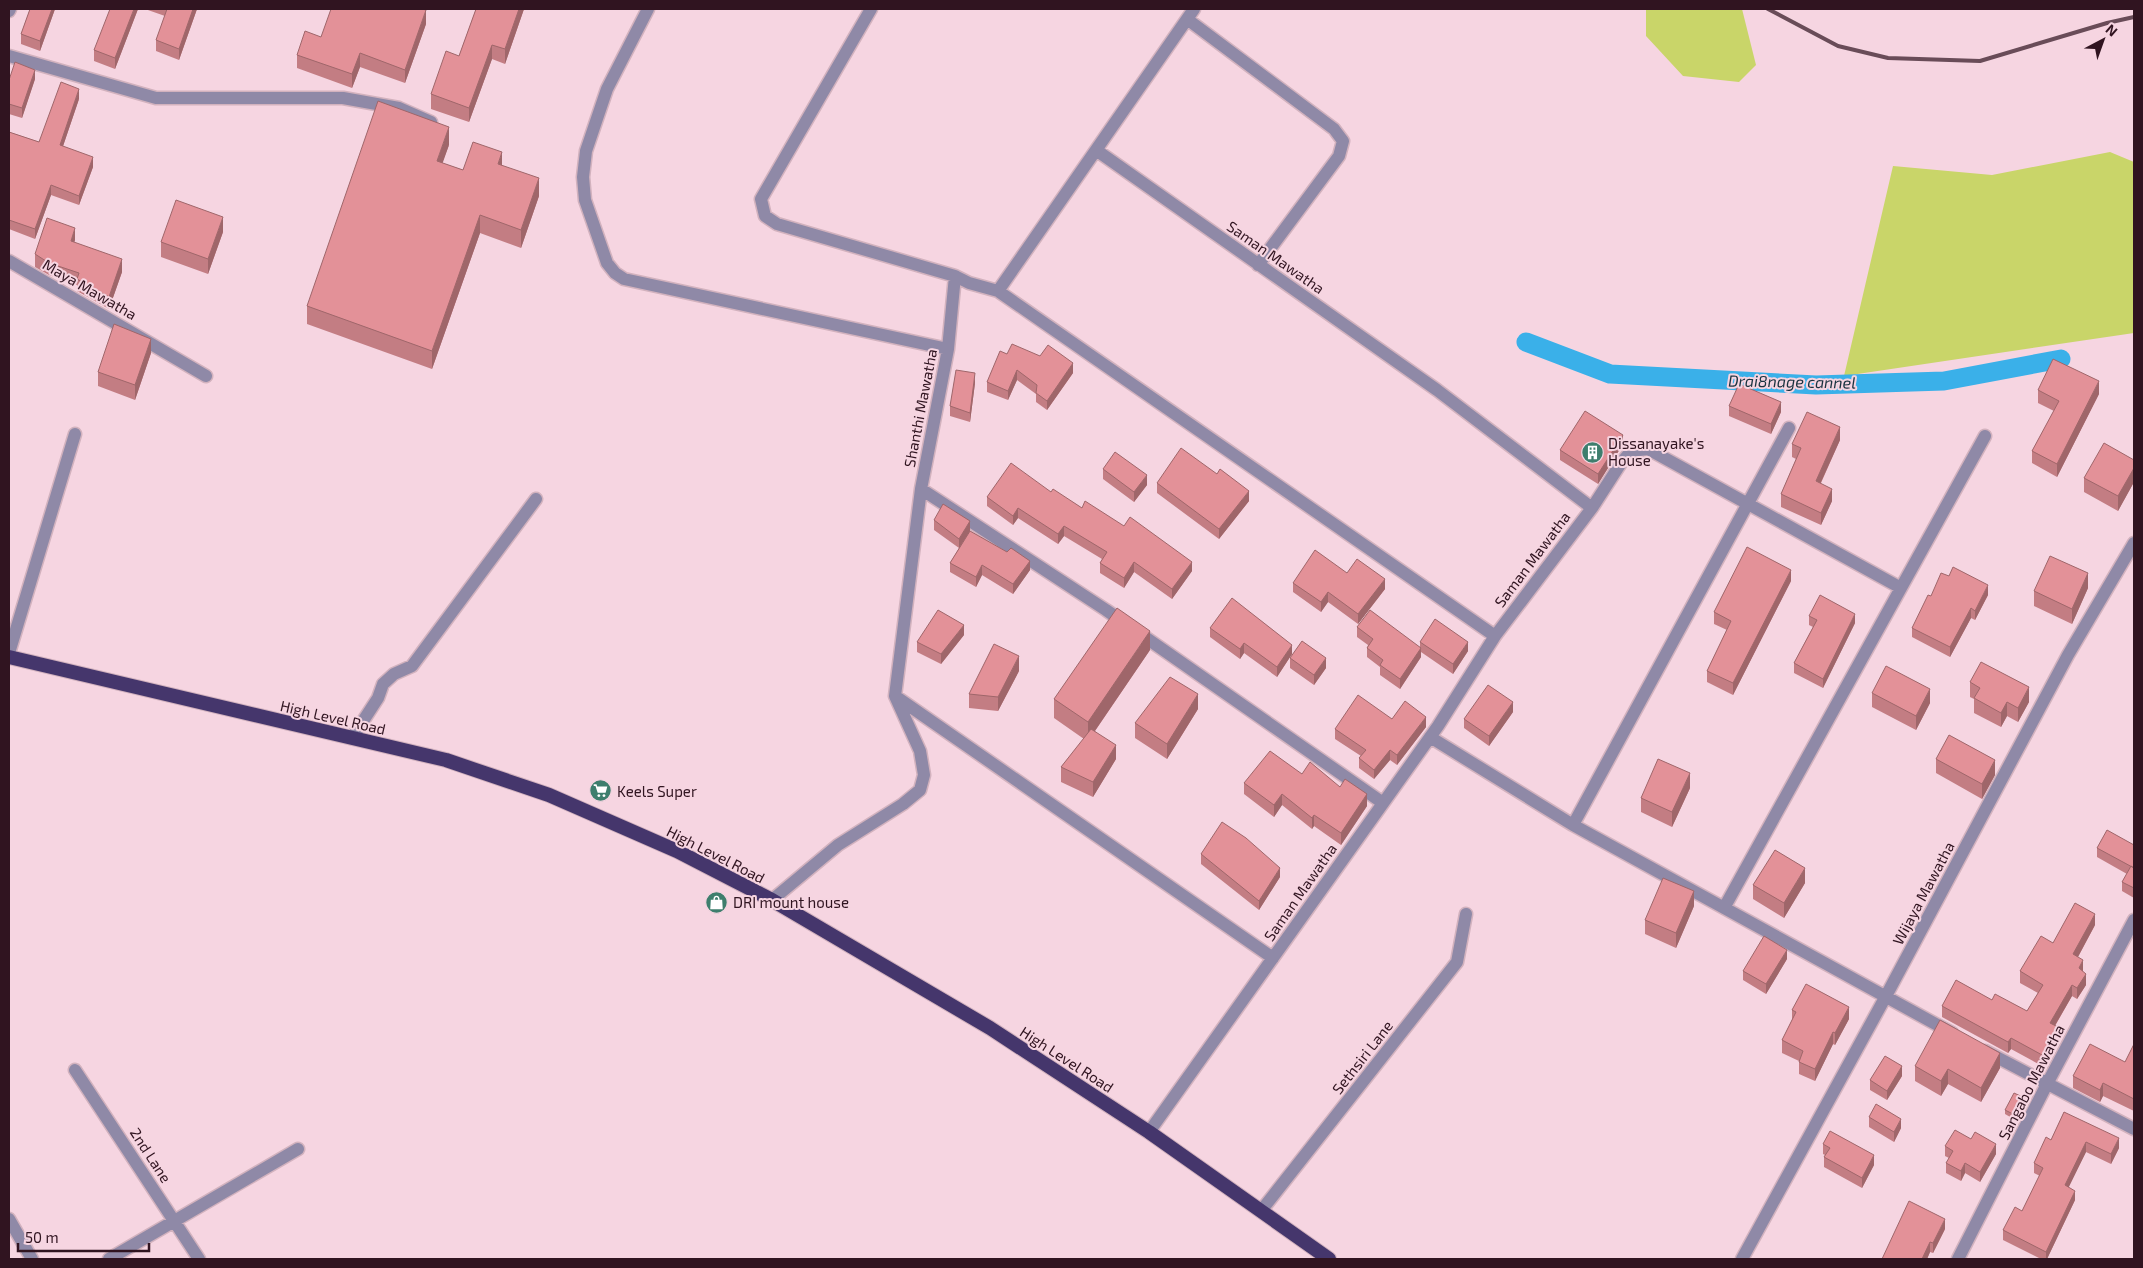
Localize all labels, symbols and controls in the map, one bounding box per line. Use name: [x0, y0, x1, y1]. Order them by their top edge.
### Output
north arrow: [2078, 15, 2128, 65]
text: N: [2102, 20, 2121, 40]
street label: Saman Mawatha: [1224, 217, 1328, 297]
street label: Maya Mawatha: [40, 255, 140, 323]
street label: Shanthi Mawatha: [900, 347, 940, 469]
water label: Drai8nage cannel: [1728, 370, 1856, 392]
place label: Dissanayake's House: [1608, 434, 1704, 469]
building icon: Dissanayake's House: [1580, 440, 1604, 464]
street label: Saman Mawatha: [1490, 508, 1574, 610]
street label: High Level Road: [278, 696, 388, 738]
supermarket icon: Keels Super: [589, 779, 613, 803]
place label: Keels Super: [617, 782, 697, 800]
street label: High Level Road: [664, 822, 768, 886]
street label: Wijaya Mawatha: [1888, 838, 1959, 948]
street label: Saman Mawatha: [1260, 840, 1340, 944]
shop icon: DRI mount house: [705, 890, 729, 914]
place label: DRI mount house: [733, 893, 849, 911]
street label: Sethsiri Lane: [1328, 1017, 1396, 1097]
street label: Sangabo Mawatha: [1994, 1021, 2068, 1143]
street label: High Level Road: [1017, 1022, 1117, 1096]
street label: 2nd Lane: [127, 1124, 175, 1186]
scale bar: [18, 1220, 149, 1252]
text: 50 m: [25, 1228, 59, 1246]

